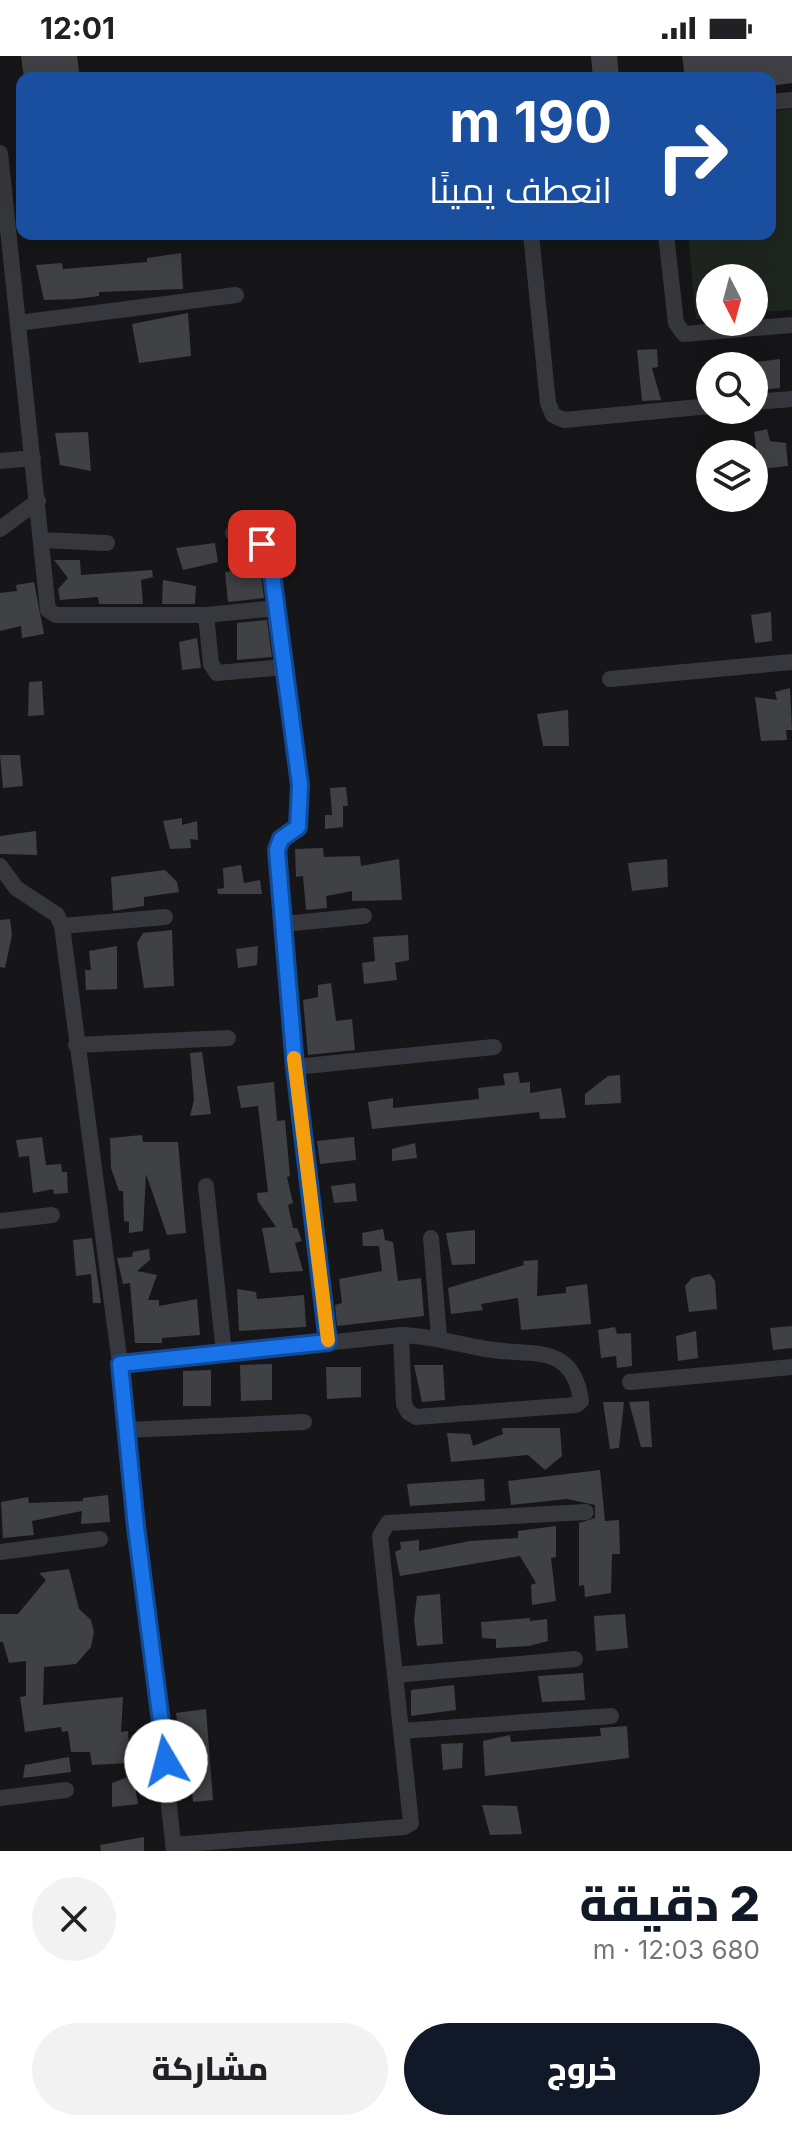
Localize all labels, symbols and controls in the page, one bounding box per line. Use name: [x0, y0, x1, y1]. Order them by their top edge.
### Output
text: 12:01: [40, 10, 115, 46]
text: 190 m: [449, 88, 612, 156]
icon: right: [640, 104, 744, 208]
text: انعطف يمينًا: [429, 168, 612, 212]
north arrow: [696, 264, 768, 336]
map controls: [696, 264, 768, 512]
button: search: [696, 352, 768, 424]
button: layers: [696, 440, 768, 512]
pin: [228, 510, 296, 578]
icon: arrive: [240, 522, 284, 566]
position arrow: [124, 1719, 208, 1803]
text: 2 دقيقة: [579, 1874, 760, 1933]
button: close: [32, 1877, 116, 1961]
text: 680 m · 12:03: [593, 1934, 760, 1965]
button: مشاركة: [32, 2023, 388, 2115]
button: خروج: [404, 2023, 760, 2115]

